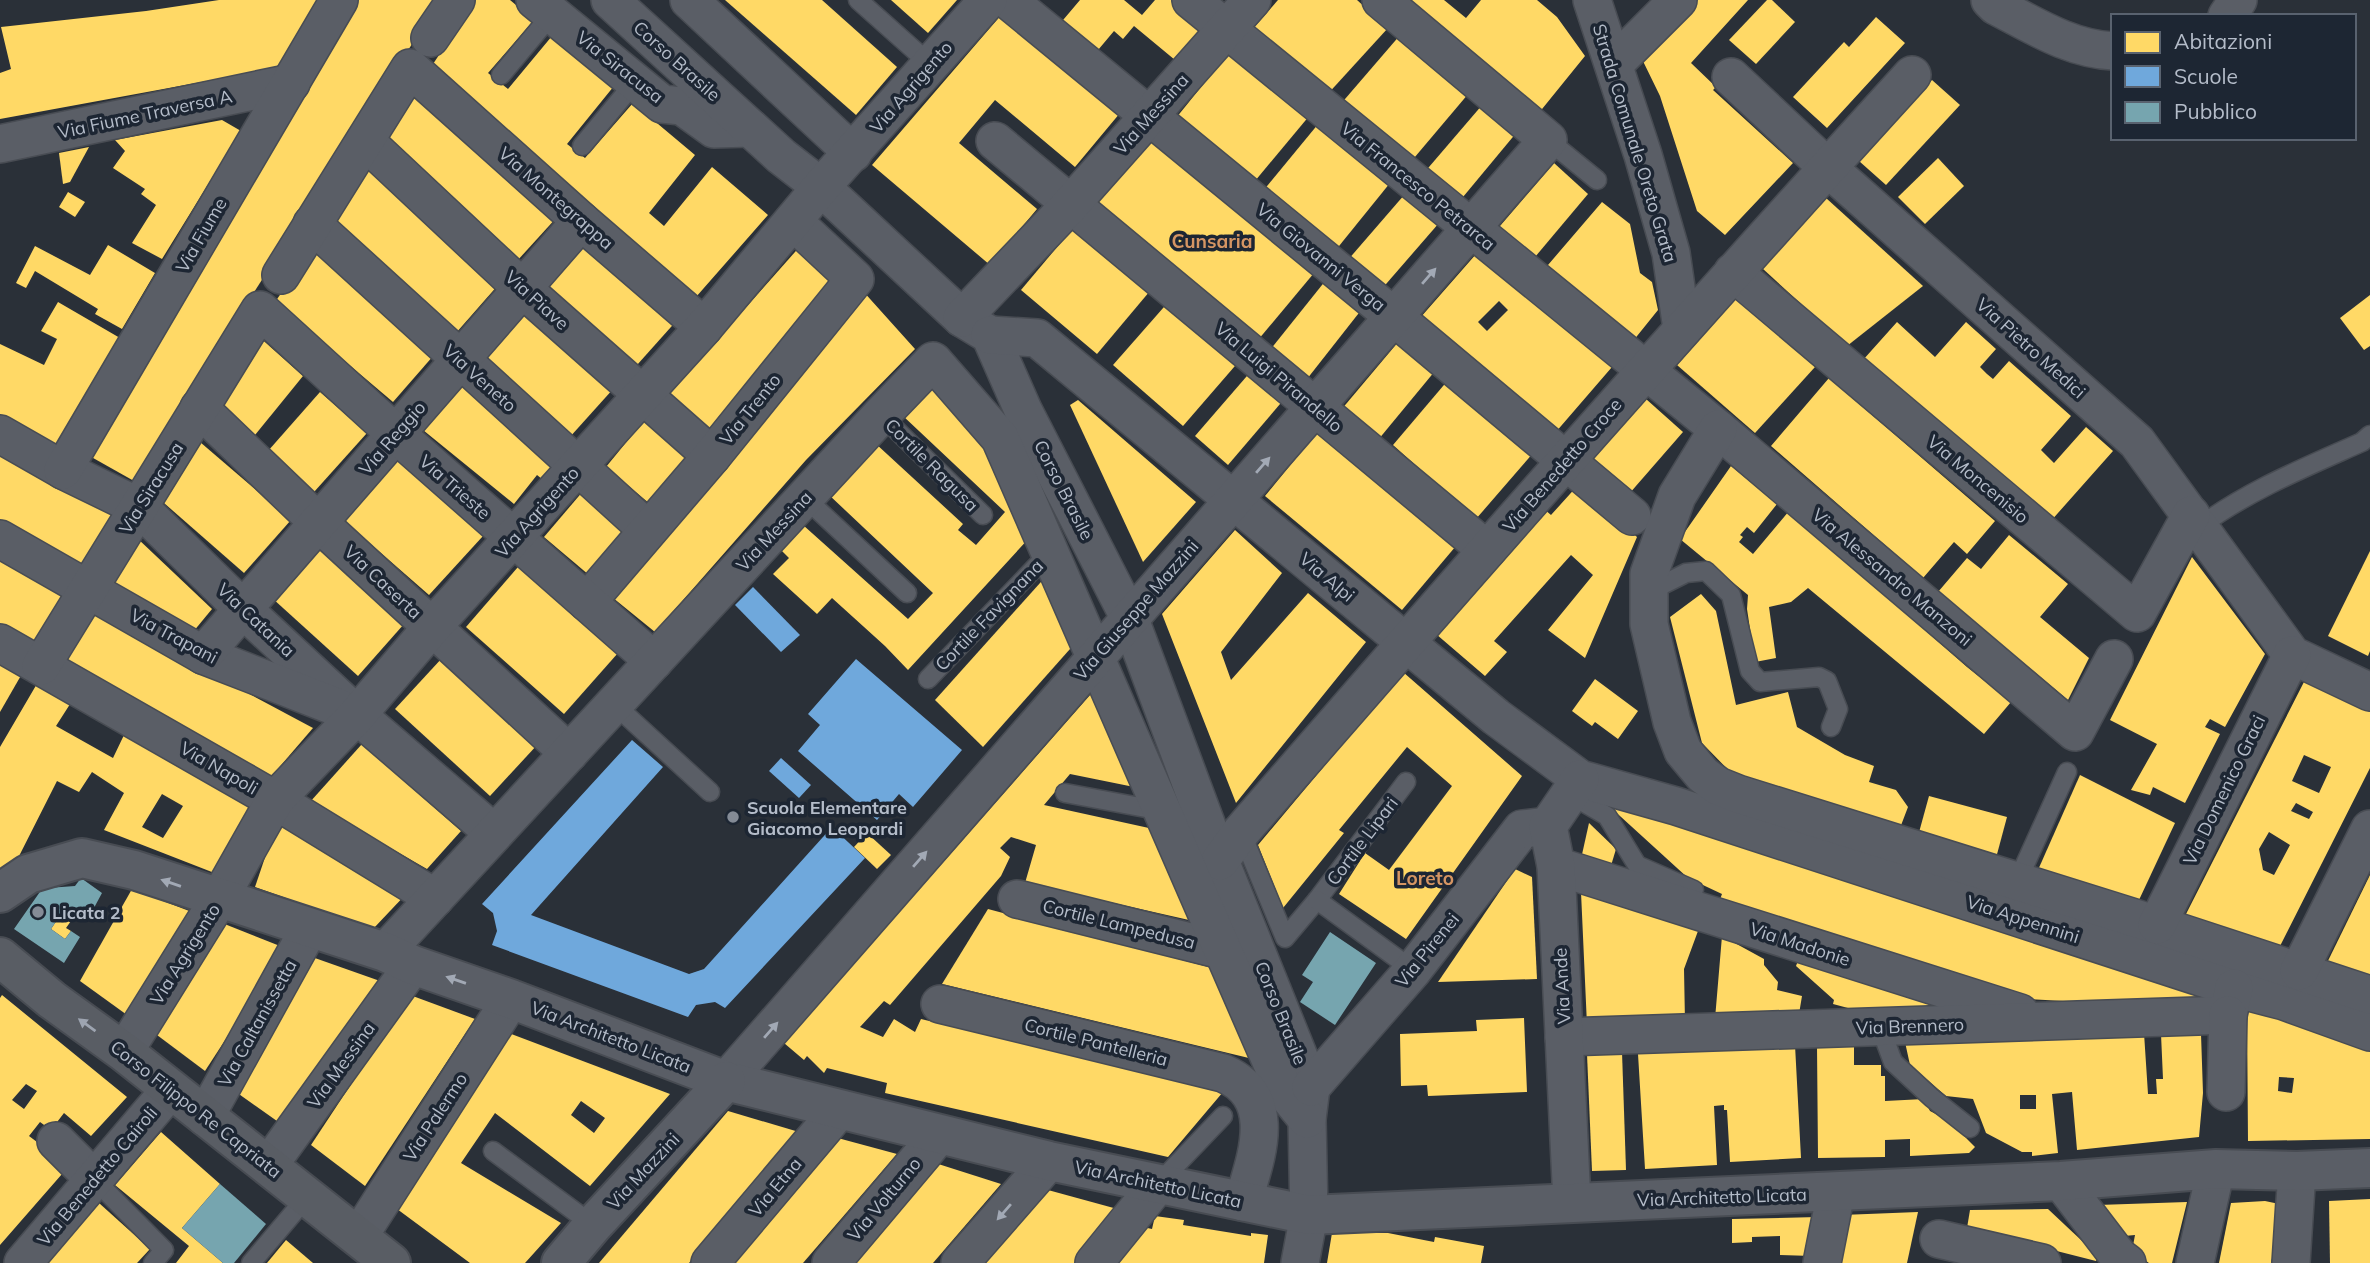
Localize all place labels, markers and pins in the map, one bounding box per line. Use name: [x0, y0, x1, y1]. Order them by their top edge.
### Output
place label: Scuola Elementare Giacomo Leopardi: [747, 796, 907, 840]
marker: Scuola Elementare Giacomo Leopardi: [725, 809, 741, 825]
place label: Licata 2: [52, 901, 121, 924]
marker: Licata 2: [30, 904, 46, 920]

